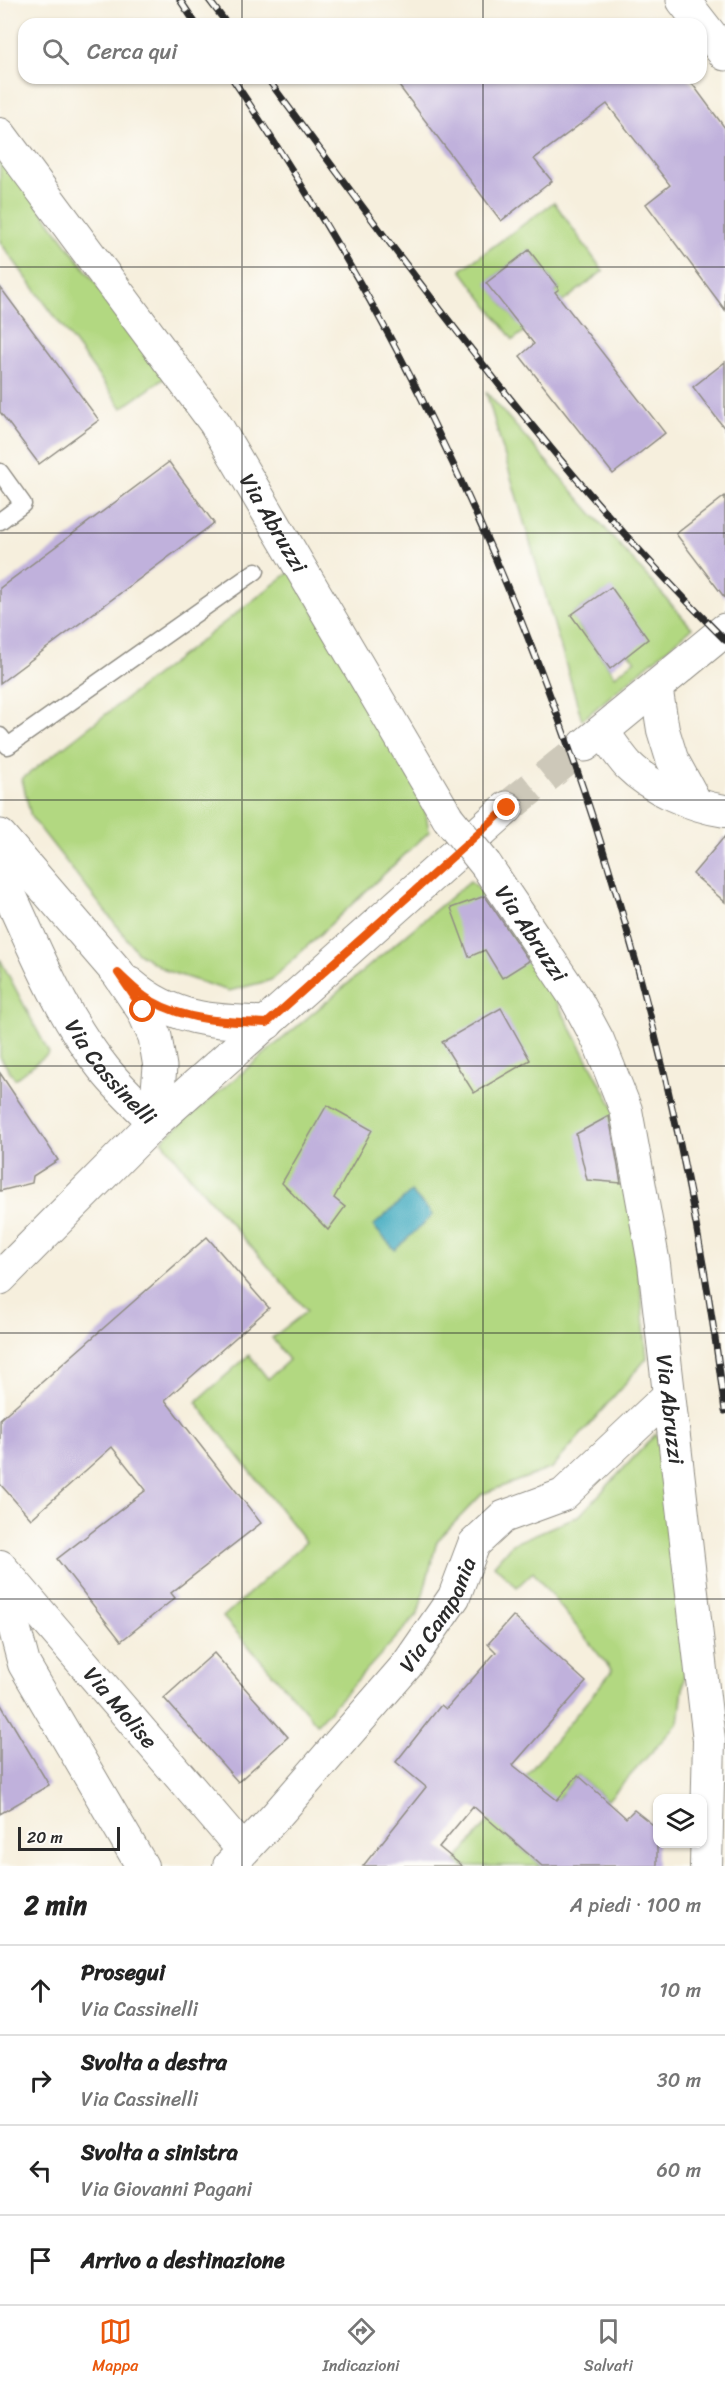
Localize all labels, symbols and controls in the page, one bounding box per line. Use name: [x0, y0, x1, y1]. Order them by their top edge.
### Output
search box: [18, 18, 707, 84]
text: Cerca qui: [87, 32, 177, 71]
icon: search: [39, 35, 72, 68]
street label: Via Abruzzi: [229, 465, 319, 581]
route end: [493, 794, 519, 820]
street label: Via Abruzzi: [485, 876, 579, 990]
route start: [129, 996, 155, 1022]
street label: Via Cassinelli: [55, 1011, 167, 1135]
street label: Via Abruzzi: [645, 1352, 697, 1467]
street label: Via Campania: [388, 1551, 487, 1680]
street label: Via Molise: [74, 1657, 168, 1758]
map controls: [653, 1794, 707, 1848]
button: layers: [653, 1794, 707, 1848]
text: 20 m: [27, 1823, 63, 1852]
scale bar: [18, 1824, 120, 1852]
text: 2 min: [24, 1882, 87, 1928]
text: A piedi · 100 m: [570, 1888, 701, 1923]
text: Prosegui: [81, 1953, 165, 1992]
text: 10 m: [659, 1973, 701, 2008]
icon: ahead: [24, 1974, 57, 2007]
text: Via Cassinelli: [81, 1992, 198, 2027]
text: Svolta a destra: [81, 2043, 227, 2082]
text: 30 m: [657, 2063, 701, 2098]
icon: right: [24, 2064, 57, 2097]
text: Via Cassinelli: [81, 2082, 198, 2117]
text: Svolta a sinistra: [81, 2133, 238, 2172]
text: 60 m: [656, 2153, 701, 2188]
icon: left: [24, 2154, 57, 2187]
text: Via Giovanni Pagani: [81, 2172, 252, 2207]
text: Arrivo a destinazione: [81, 2241, 285, 2280]
icon: arrive: [24, 2244, 57, 2277]
tab: Mappa: [92, 2315, 138, 2380]
tab: Indicazioni: [323, 2315, 400, 2380]
tab: Salvati: [584, 2315, 633, 2380]

